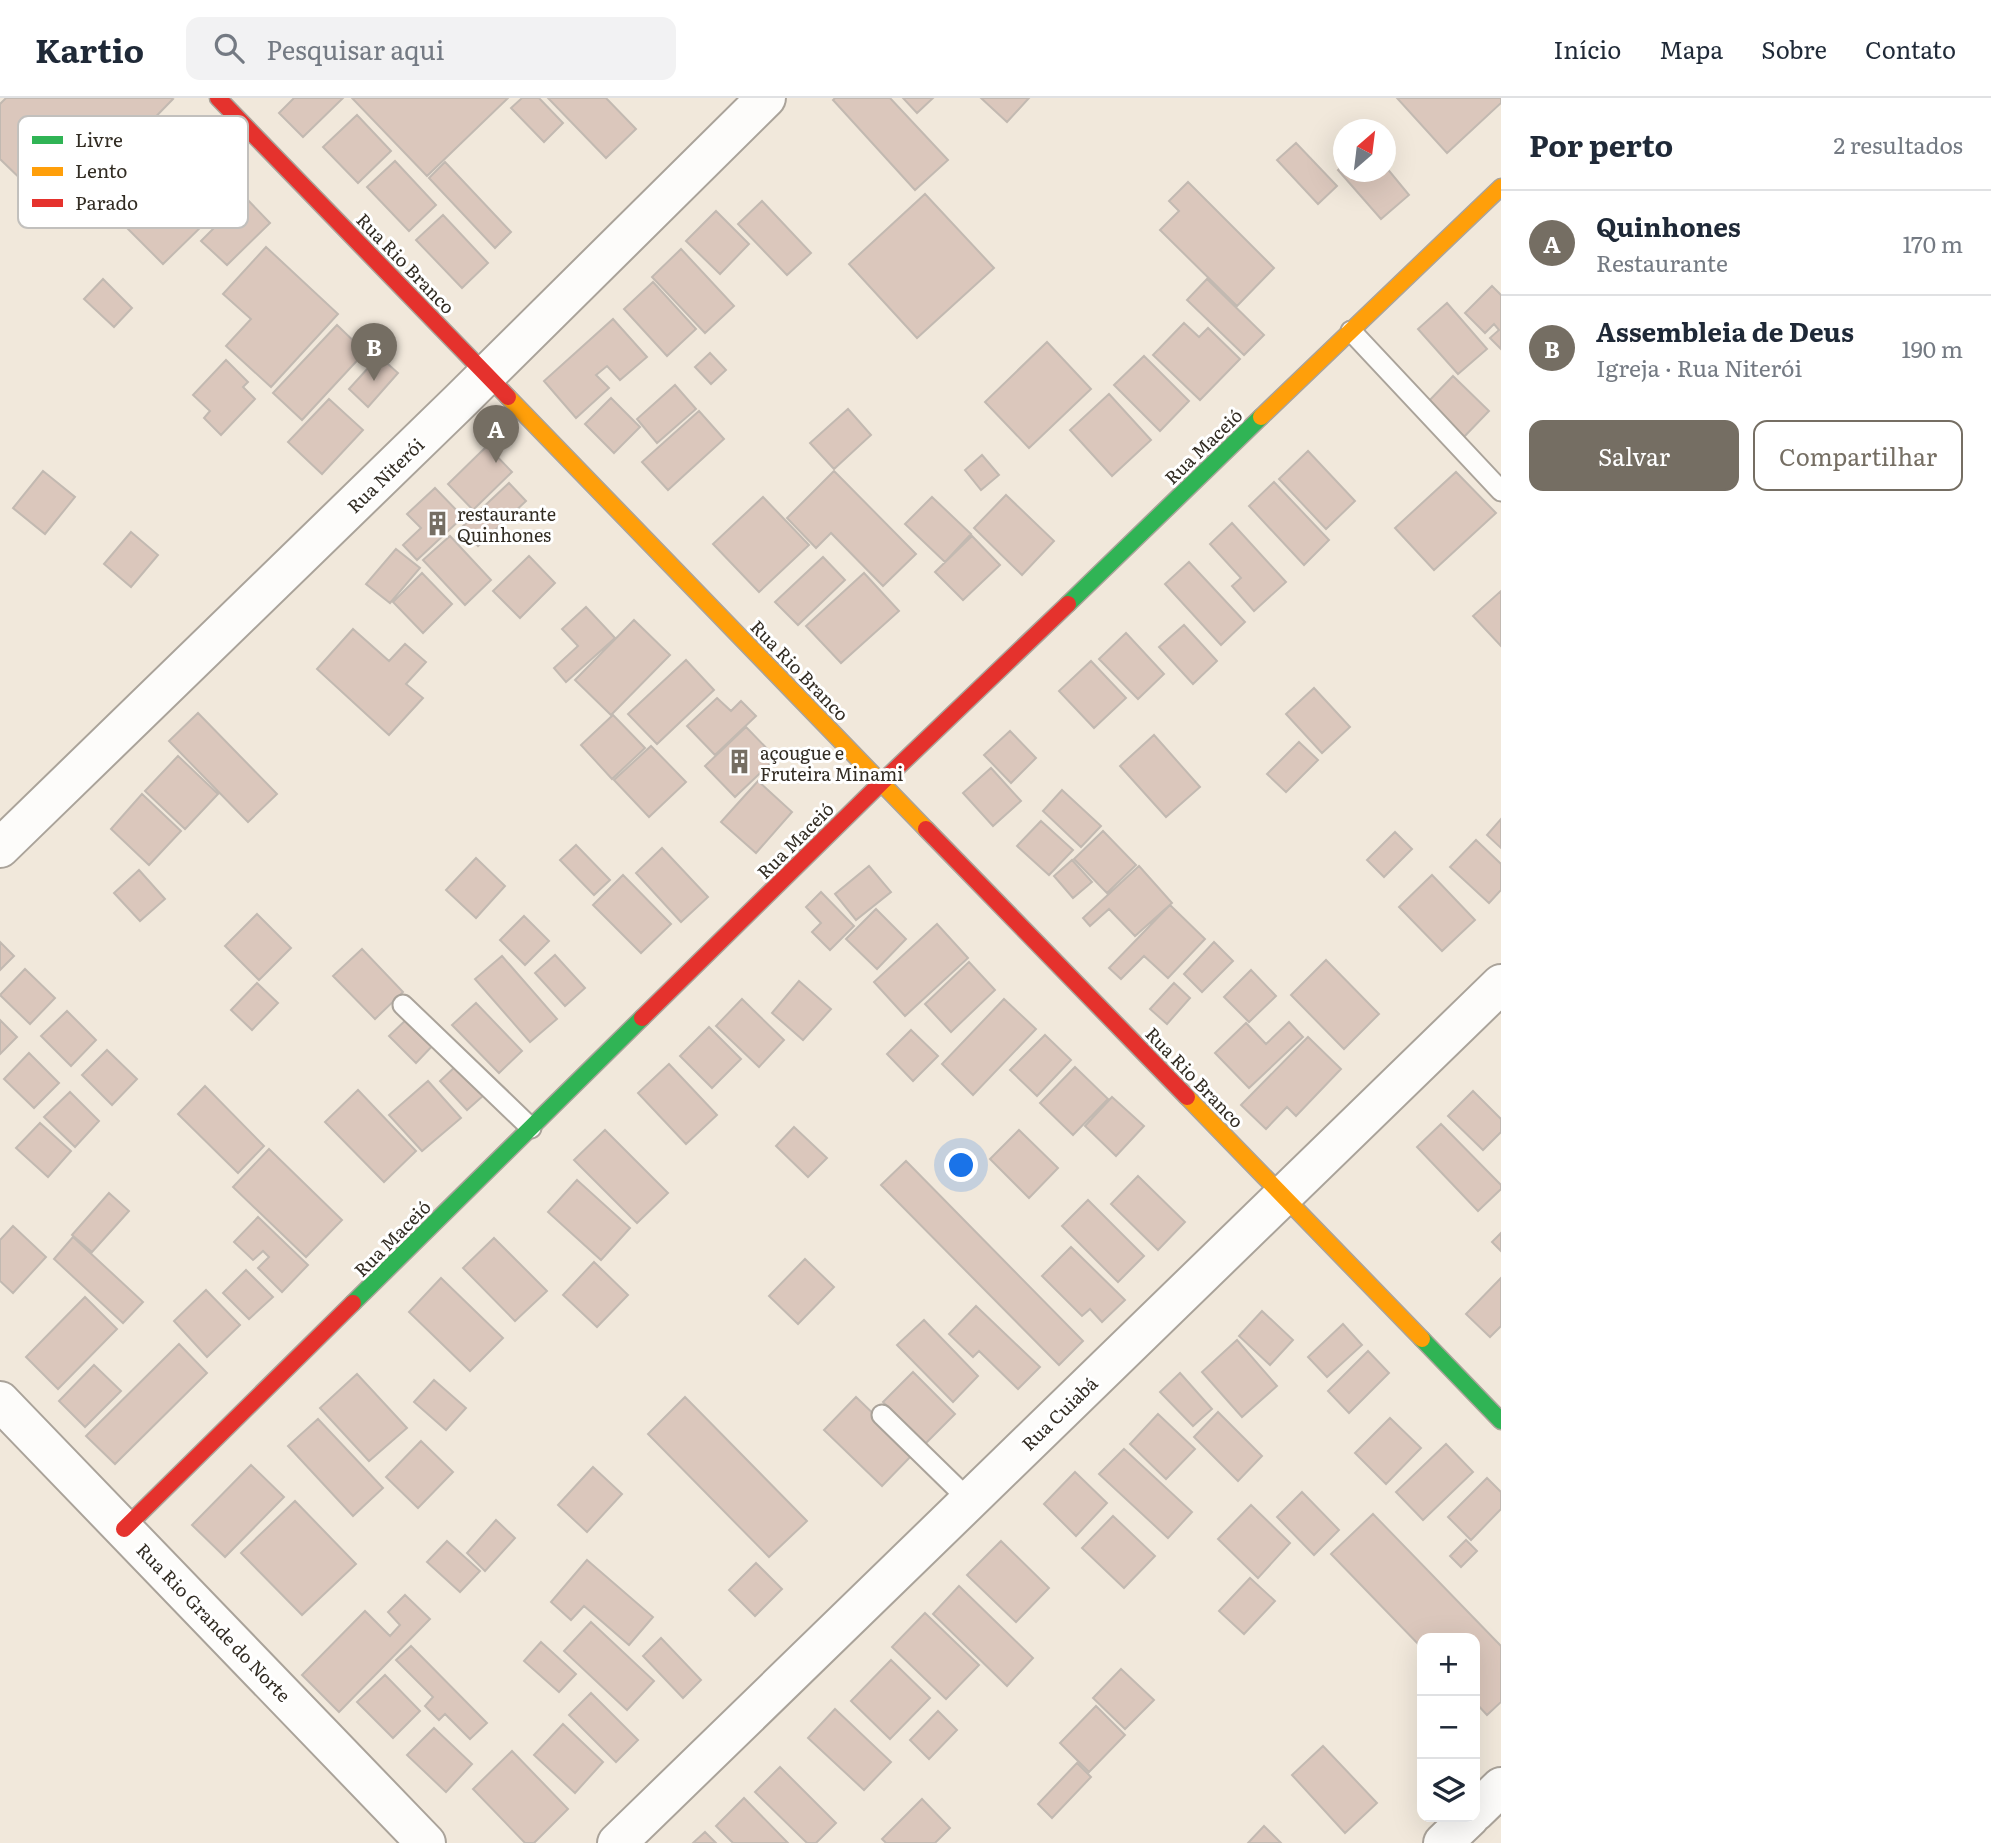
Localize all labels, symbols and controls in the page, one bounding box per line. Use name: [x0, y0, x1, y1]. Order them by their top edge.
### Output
search box: [186, 17, 676, 80]
text: Kartio: [35, 24, 144, 73]
icon: search: [210, 29, 248, 67]
text: Pesquisar aqui: [266, 29, 444, 68]
text: Início: [1554, 31, 1621, 66]
text: Mapa: [1659, 31, 1723, 66]
text: Sobre: [1761, 31, 1827, 66]
text: Contato: [1865, 31, 1956, 66]
legend: [18, 116, 248, 228]
north arrow: [1333, 119, 1396, 182]
text: Por perto: [1529, 122, 1673, 166]
text: Livre: [75, 125, 123, 153]
text: 2 resultados: [1833, 127, 1963, 161]
text: Lento: [75, 156, 128, 184]
text: Parado: [75, 188, 138, 216]
street label: Rua Rio Branco: [351, 206, 461, 320]
text: Quinhones: [1596, 206, 1741, 245]
text: A: [1543, 226, 1561, 260]
text: 170 m: [1902, 226, 1963, 260]
text: Restaurante: [1596, 245, 1728, 279]
text: Assembleia de Deus: [1596, 311, 1854, 350]
pin: B: [351, 323, 397, 381]
text: B: [1544, 331, 1560, 365]
text: 190 m: [1901, 331, 1963, 365]
text: Igreja · Rua Niterói: [1596, 350, 1802, 384]
street label: Rua Maceió: [1158, 402, 1248, 490]
pin: A: [473, 405, 519, 463]
button: Salvar: [1529, 420, 1739, 491]
button: Compartilhar: [1753, 420, 1963, 491]
street label: Rua Niterói: [340, 431, 430, 519]
place label: restaurante Quinhones: [457, 500, 556, 548]
building icon: restaurante Quinhones: [423, 509, 451, 537]
street label: Rua Rio Branco: [745, 613, 855, 727]
place label: açougue e Fruteira Minami: [760, 739, 903, 787]
building icon: açougue e Fruteira Minami: [726, 748, 754, 776]
street label: Rua Maceió: [750, 795, 840, 885]
street label: Rua Rio Branco: [1140, 1020, 1250, 1134]
your location: [944, 1148, 978, 1182]
street label: Rua Maceió: [347, 1193, 437, 1283]
street label: Rua Cuiabá: [1015, 1370, 1103, 1456]
street label: Rua Rio Grande do Norte: [131, 1536, 297, 1708]
map controls: [1417, 1633, 1480, 1822]
button: +: [1417, 1633, 1480, 1696]
button: −: [1417, 1696, 1480, 1759]
button: layers: [1417, 1759, 1480, 1822]

